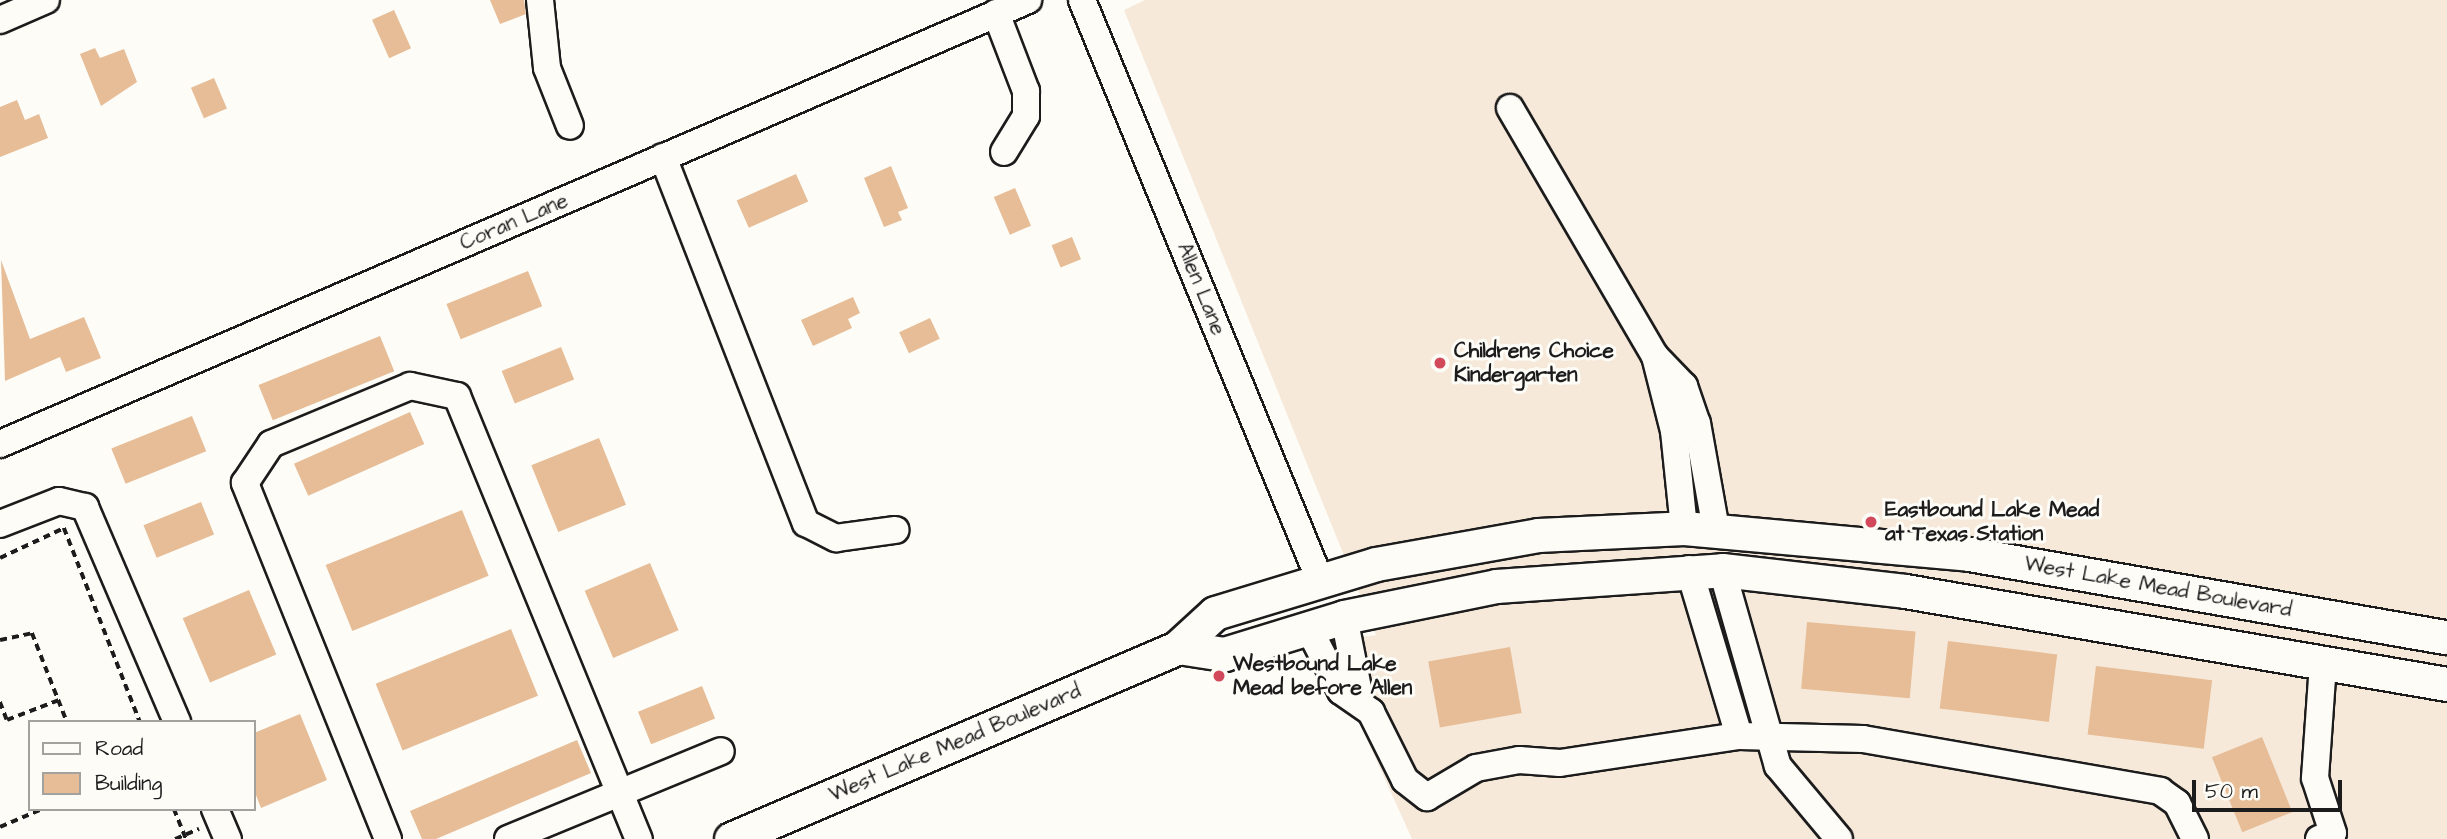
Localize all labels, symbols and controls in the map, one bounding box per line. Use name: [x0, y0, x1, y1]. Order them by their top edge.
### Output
street label: Coran Lane: [456, 188, 572, 256]
street label: Allen Lane: [1171, 239, 1231, 339]
place label: Childrens Choice Kindergarten: [1454, 338, 1614, 388]
marker: Childrens Choice Kindergarten: [1432, 355, 1448, 371]
place label: Eastbound Lake Mead at Texas Station: [1885, 497, 2099, 547]
marker: Eastbound Lake Mead at Texas Station: [1863, 514, 1879, 530]
street label: West Lake Mead Boulevard: [2022, 551, 2294, 623]
place label: Westbound Lake Mead before Allen: [1233, 651, 1412, 701]
marker: Westbound Lake Mead before Allen: [1211, 668, 1227, 684]
street label: West Lake Mead Boulevard: [825, 678, 1085, 808]
legend: [28, 720, 256, 811]
text: Road: [95, 734, 143, 763]
scale bar: [2195, 766, 2346, 810]
text: Building: [95, 769, 162, 798]
text: 50 m: [2205, 777, 2258, 806]

